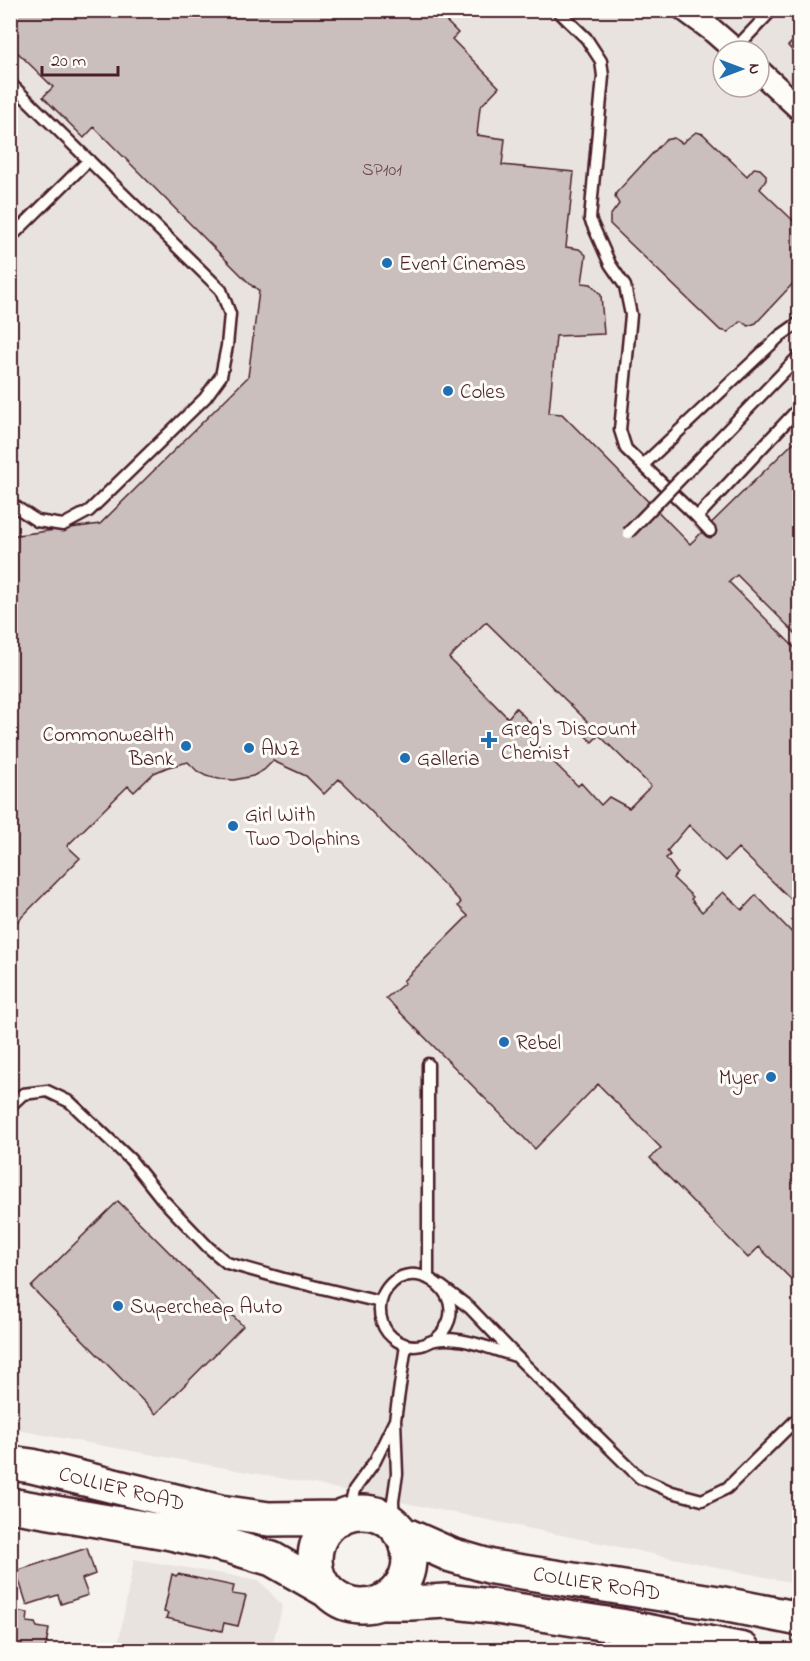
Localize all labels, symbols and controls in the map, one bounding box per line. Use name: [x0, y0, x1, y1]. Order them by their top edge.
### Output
scale bar: [42, 39, 118, 77]
north arrow: [711, 39, 771, 99]
text: 20 m: [51, 49, 86, 75]
text: N: [742, 64, 766, 75]
house number: SP101: [362, 158, 402, 184]
place label: Event Cinemas: [399, 250, 526, 280]
marker: Event Cinemas: [380, 256, 394, 270]
place label: Coles: [460, 378, 505, 408]
marker: Coles: [441, 384, 455, 398]
place label: Greg's Discount Chemist: [501, 715, 637, 769]
place label: Commonwealth Bank: [43, 721, 175, 775]
marker: Greg's Discount Chemist: [482, 733, 496, 747]
place label: ANZ: [261, 735, 300, 765]
marker: Commonwealth Bank: [179, 739, 193, 753]
marker: ANZ: [242, 741, 256, 755]
place label: Galleria: [417, 745, 480, 775]
marker: Galleria: [398, 751, 412, 765]
place label: Girl With Two Dolphins: [245, 801, 360, 855]
marker: Girl With Two Dolphins: [226, 819, 240, 833]
place label: Rebel: [516, 1029, 561, 1059]
marker: Rebel: [497, 1035, 511, 1049]
place label: Myer: [719, 1064, 759, 1096]
marker: Myer: [764, 1070, 778, 1084]
place label: Supercheap Auto: [130, 1293, 282, 1323]
marker: Supercheap Auto: [111, 1299, 125, 1313]
street label: COLLIER ROAD: [55, 1460, 188, 1520]
street label: COLLIER ROAD: [531, 1560, 663, 1610]

